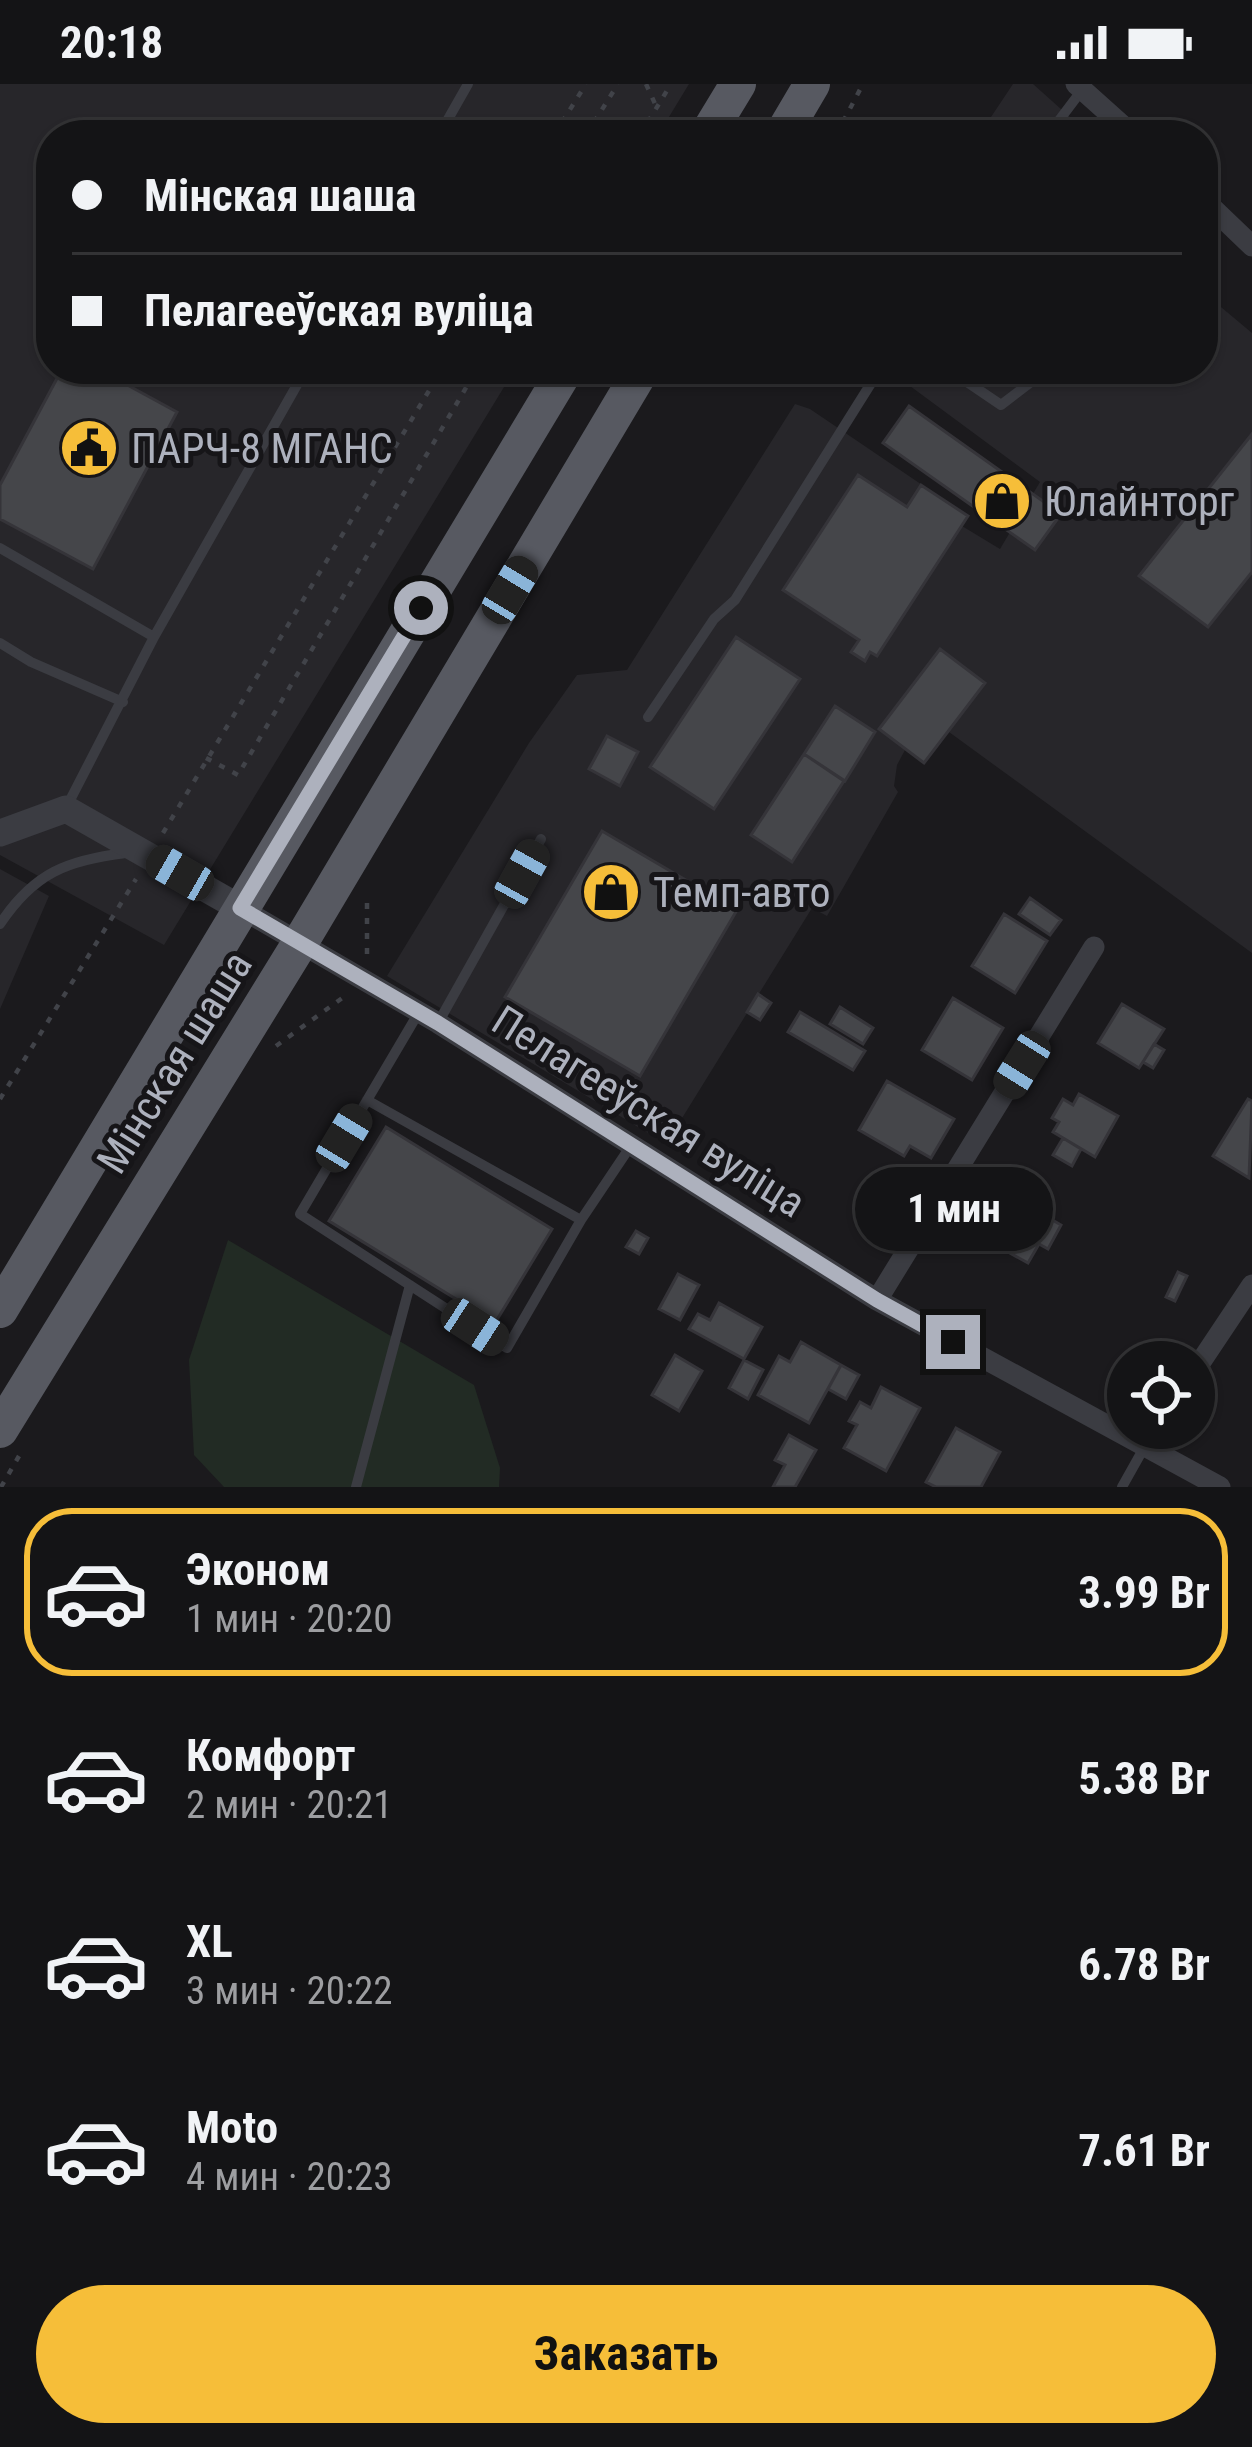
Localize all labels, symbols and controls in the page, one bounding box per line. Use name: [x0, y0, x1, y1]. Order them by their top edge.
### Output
text: 20:18: [60, 16, 163, 69]
text: Мінская шаша: [144, 169, 417, 222]
text: Пелагееўская вуліца: [144, 284, 534, 337]
public building icon: ПАРЧ-8 МГАНС: [58, 417, 120, 479]
place label: ПАРЧ-8 МГАНС: [131, 424, 393, 473]
shop icon: Юлайнторг: [971, 470, 1033, 532]
place label: Юлайнторг: [1044, 477, 1234, 526]
car: [476, 550, 544, 630]
route start: [394, 581, 448, 635]
car: [489, 834, 555, 914]
car: [140, 839, 220, 907]
shop icon: Темп-авто: [580, 861, 642, 923]
place label: Темп-авто: [653, 868, 831, 917]
street label: Мінская шаша: [87, 943, 262, 1182]
street label: Пелагееўская вуліца: [483, 995, 814, 1227]
car: [988, 1025, 1056, 1105]
car: [310, 1098, 378, 1178]
callout: 1 мин: [854, 1168, 1052, 1252]
text: 1 мин: [907, 1186, 1001, 1232]
car: [435, 1292, 515, 1362]
route end: [926, 1315, 980, 1369]
map controls: [1107, 1341, 1215, 1449]
button: locate: [1107, 1341, 1215, 1449]
icon: car: [42, 1538, 150, 1646]
text: Эконом: [186, 1543, 330, 1596]
text: 3.99 Br: [1078, 1566, 1210, 1619]
text: 1 мин · 20:20: [186, 1596, 393, 1642]
icon: car: [42, 1724, 150, 1832]
text: Комфорт: [186, 1729, 356, 1782]
text: 5.38 Br: [1078, 1752, 1210, 1805]
text: 2 мин · 20:21: [186, 1782, 393, 1828]
icon: car: [42, 1910, 150, 2018]
text: XL: [186, 1915, 233, 1968]
text: 6.78 Br: [1078, 1938, 1210, 1991]
text: 3 мин · 20:22: [186, 1968, 393, 2014]
icon: car: [42, 2096, 150, 2204]
text: Moto: [186, 2101, 278, 2154]
text: 7.61 Br: [1078, 2124, 1210, 2177]
text: 4 мин · 20:23: [186, 2154, 393, 2200]
button: Заказать: [36, 2285, 1216, 2423]

